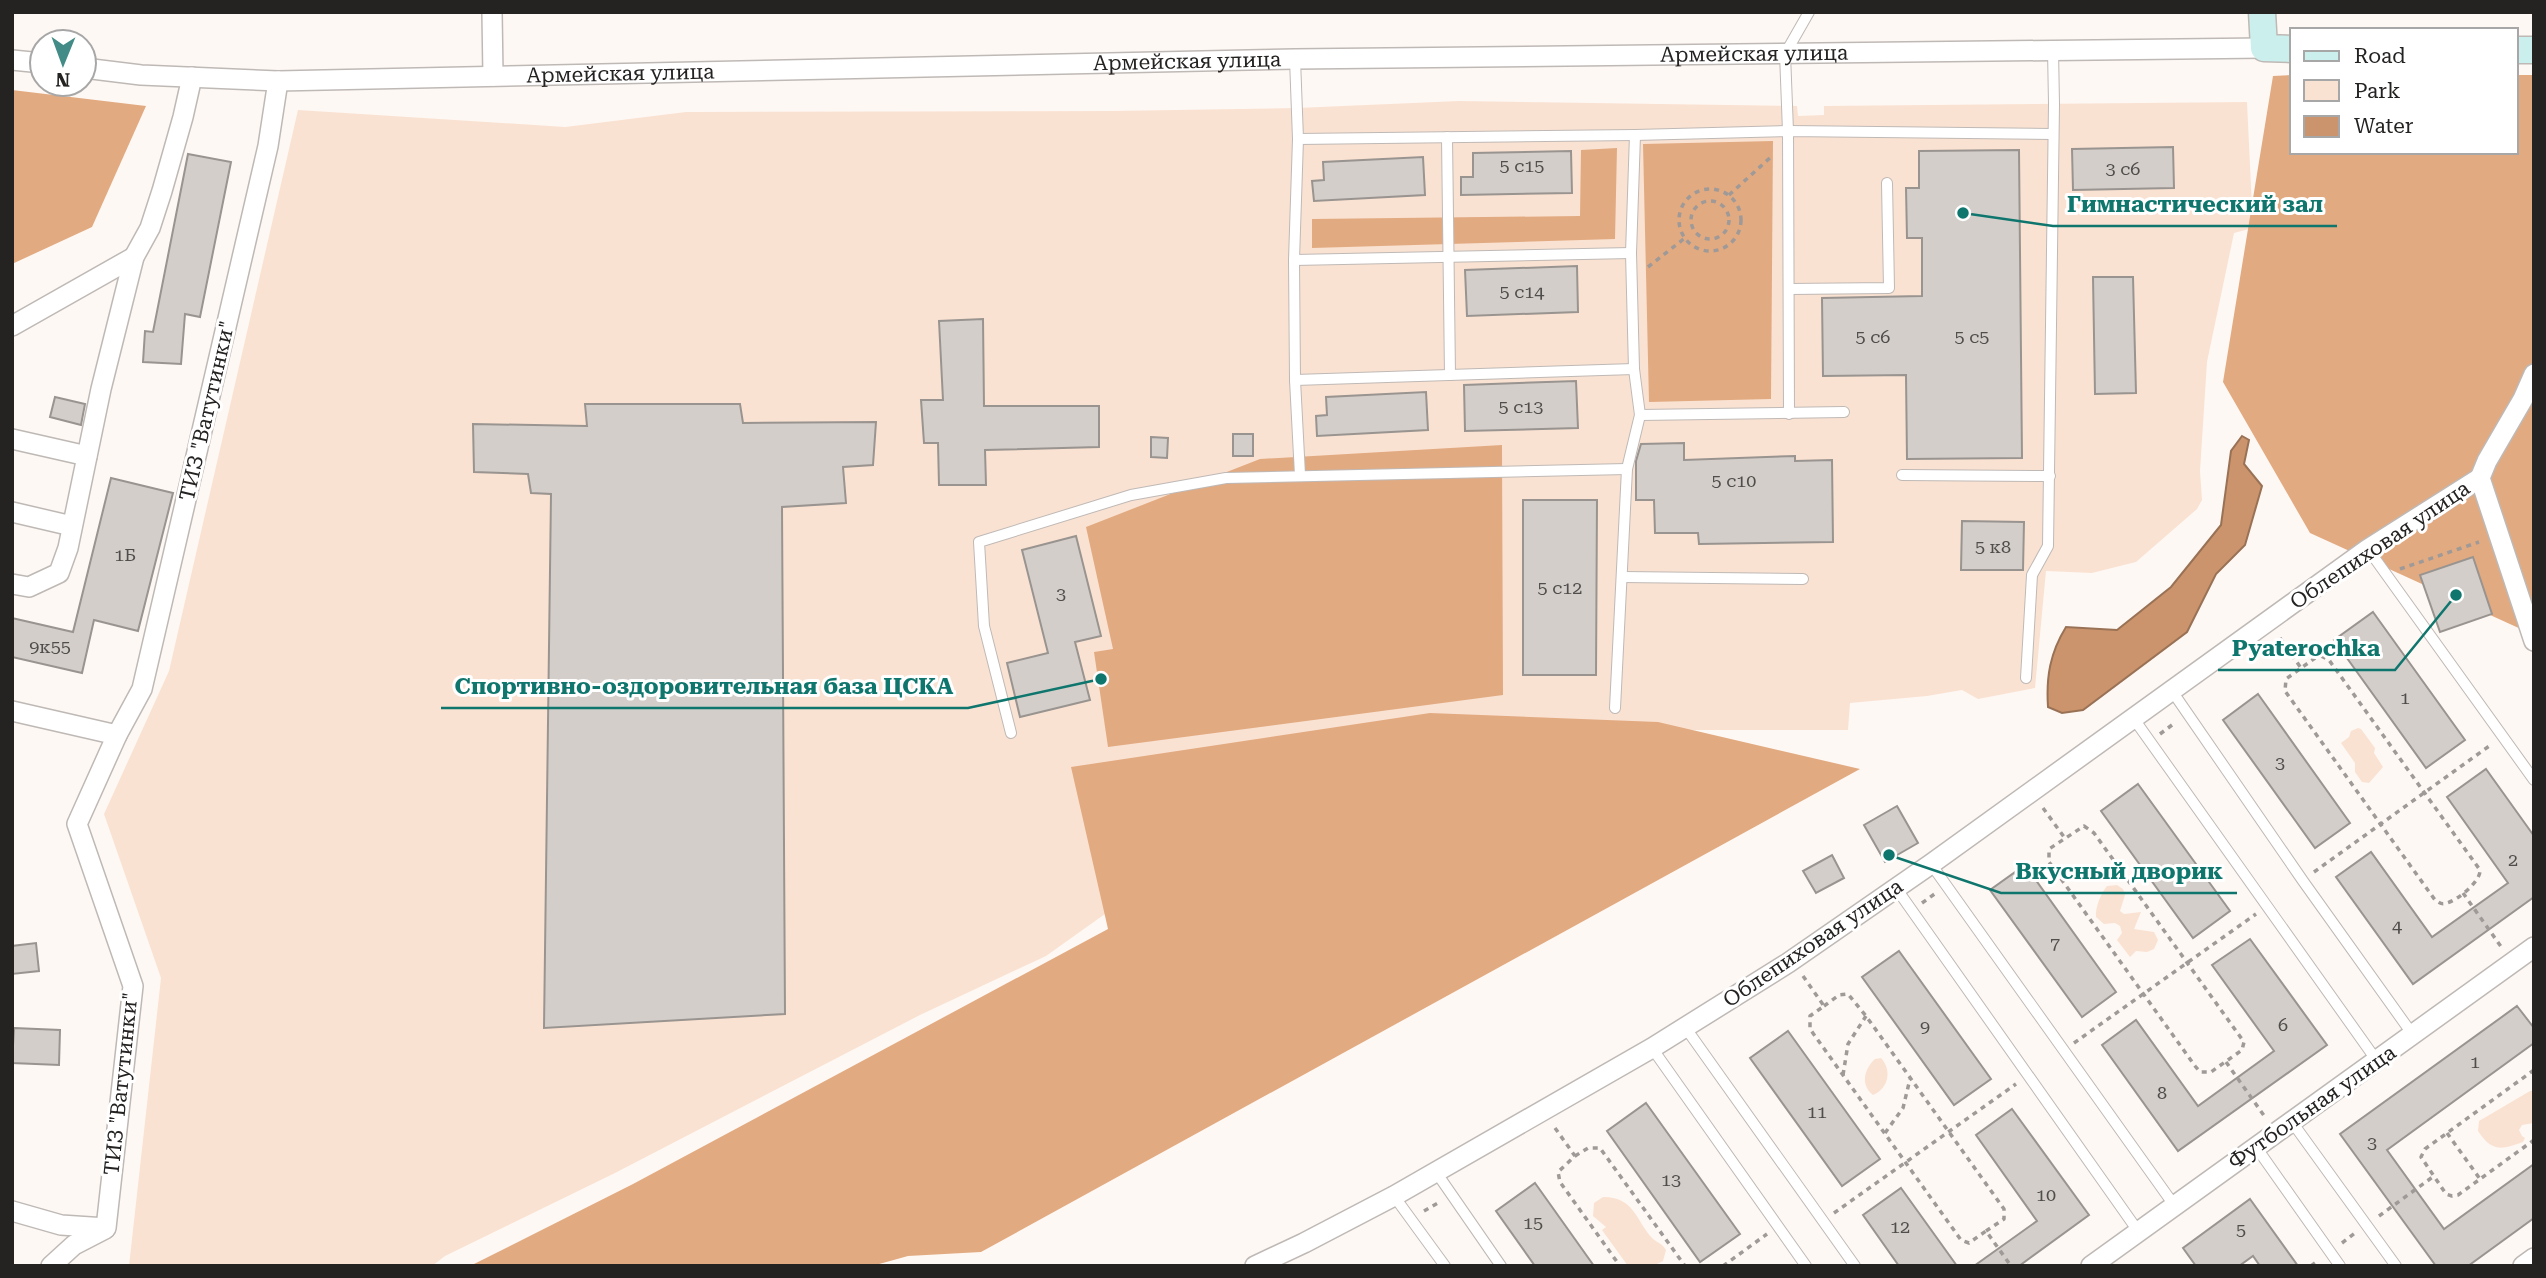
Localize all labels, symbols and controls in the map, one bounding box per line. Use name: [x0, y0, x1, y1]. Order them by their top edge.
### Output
north arrow: [28, 28, 98, 98]
legend: [2290, 28, 2518, 154]
street label: Армейская улица: [1660, 41, 1849, 67]
text: Road: [2354, 44, 2406, 68]
street label: Армейская улица: [1093, 47, 1282, 75]
street label: Армейская улица: [526, 60, 715, 88]
text: N: [55, 68, 70, 91]
text: Park: [2354, 79, 2400, 103]
text: Water: [2354, 114, 2414, 138]
house number: 5 с15: [1500, 155, 1544, 176]
house number: 3 с6: [2106, 158, 2140, 179]
callout: Гимнастический зал: [2053, 182, 2337, 226]
text: Гимнастический зал: [2067, 191, 2323, 218]
house number: 5 с14: [1500, 281, 1544, 302]
street label: ТИЗ "Ватутинки": [175, 319, 239, 503]
house number: 5 с6: [1856, 326, 1890, 347]
house number: 5 с5: [1955, 326, 1989, 347]
house number: 5 с13: [1499, 396, 1543, 417]
house number: 5 с10: [1712, 470, 1756, 491]
street label: Облепиховая улица: [2286, 476, 2475, 614]
house number: 5 к8: [1975, 536, 2011, 557]
house number: 1Б: [114, 544, 136, 565]
house number: 5 с12: [1538, 577, 1582, 598]
house number: 3: [1056, 583, 1066, 604]
callout: Pyaterochka: [2218, 626, 2395, 670]
text: Pyaterochka: [2232, 635, 2381, 662]
house number: 9к55: [29, 636, 71, 657]
callout: Спортивно-оздоровительная база ЦСКА: [441, 664, 968, 708]
text: Спортивно-оздоровительная база ЦСКА: [455, 673, 954, 700]
house number: 1: [2400, 687, 2410, 708]
house number: 3: [2275, 752, 2285, 773]
callout: Вкусный дворик: [2001, 849, 2237, 893]
house number: 2: [2508, 849, 2518, 870]
text: Вкусный дворик: [2015, 858, 2223, 885]
street label: Облепиховая улица: [1719, 874, 1908, 1012]
house number: 4: [2392, 915, 2402, 936]
house number: 7: [2050, 933, 2060, 954]
street label: ТИЗ "Ватутинки": [99, 991, 143, 1177]
house number: 6: [2278, 1014, 2288, 1035]
house number: 9: [1920, 1016, 1930, 1037]
street label: Футбольная улица: [2224, 1040, 2401, 1174]
house number: 1: [2470, 1051, 2480, 1072]
house number: 8: [2157, 1082, 2167, 1103]
house number: 11: [1807, 1101, 1827, 1122]
house number: 3: [2367, 1132, 2377, 1153]
house number: 13: [1661, 1169, 1681, 1190]
house number: 10: [2036, 1184, 2056, 1205]
house number: 15: [1523, 1212, 1543, 1233]
house number: 12: [1890, 1216, 1910, 1237]
house number: 5: [2236, 1219, 2246, 1240]

